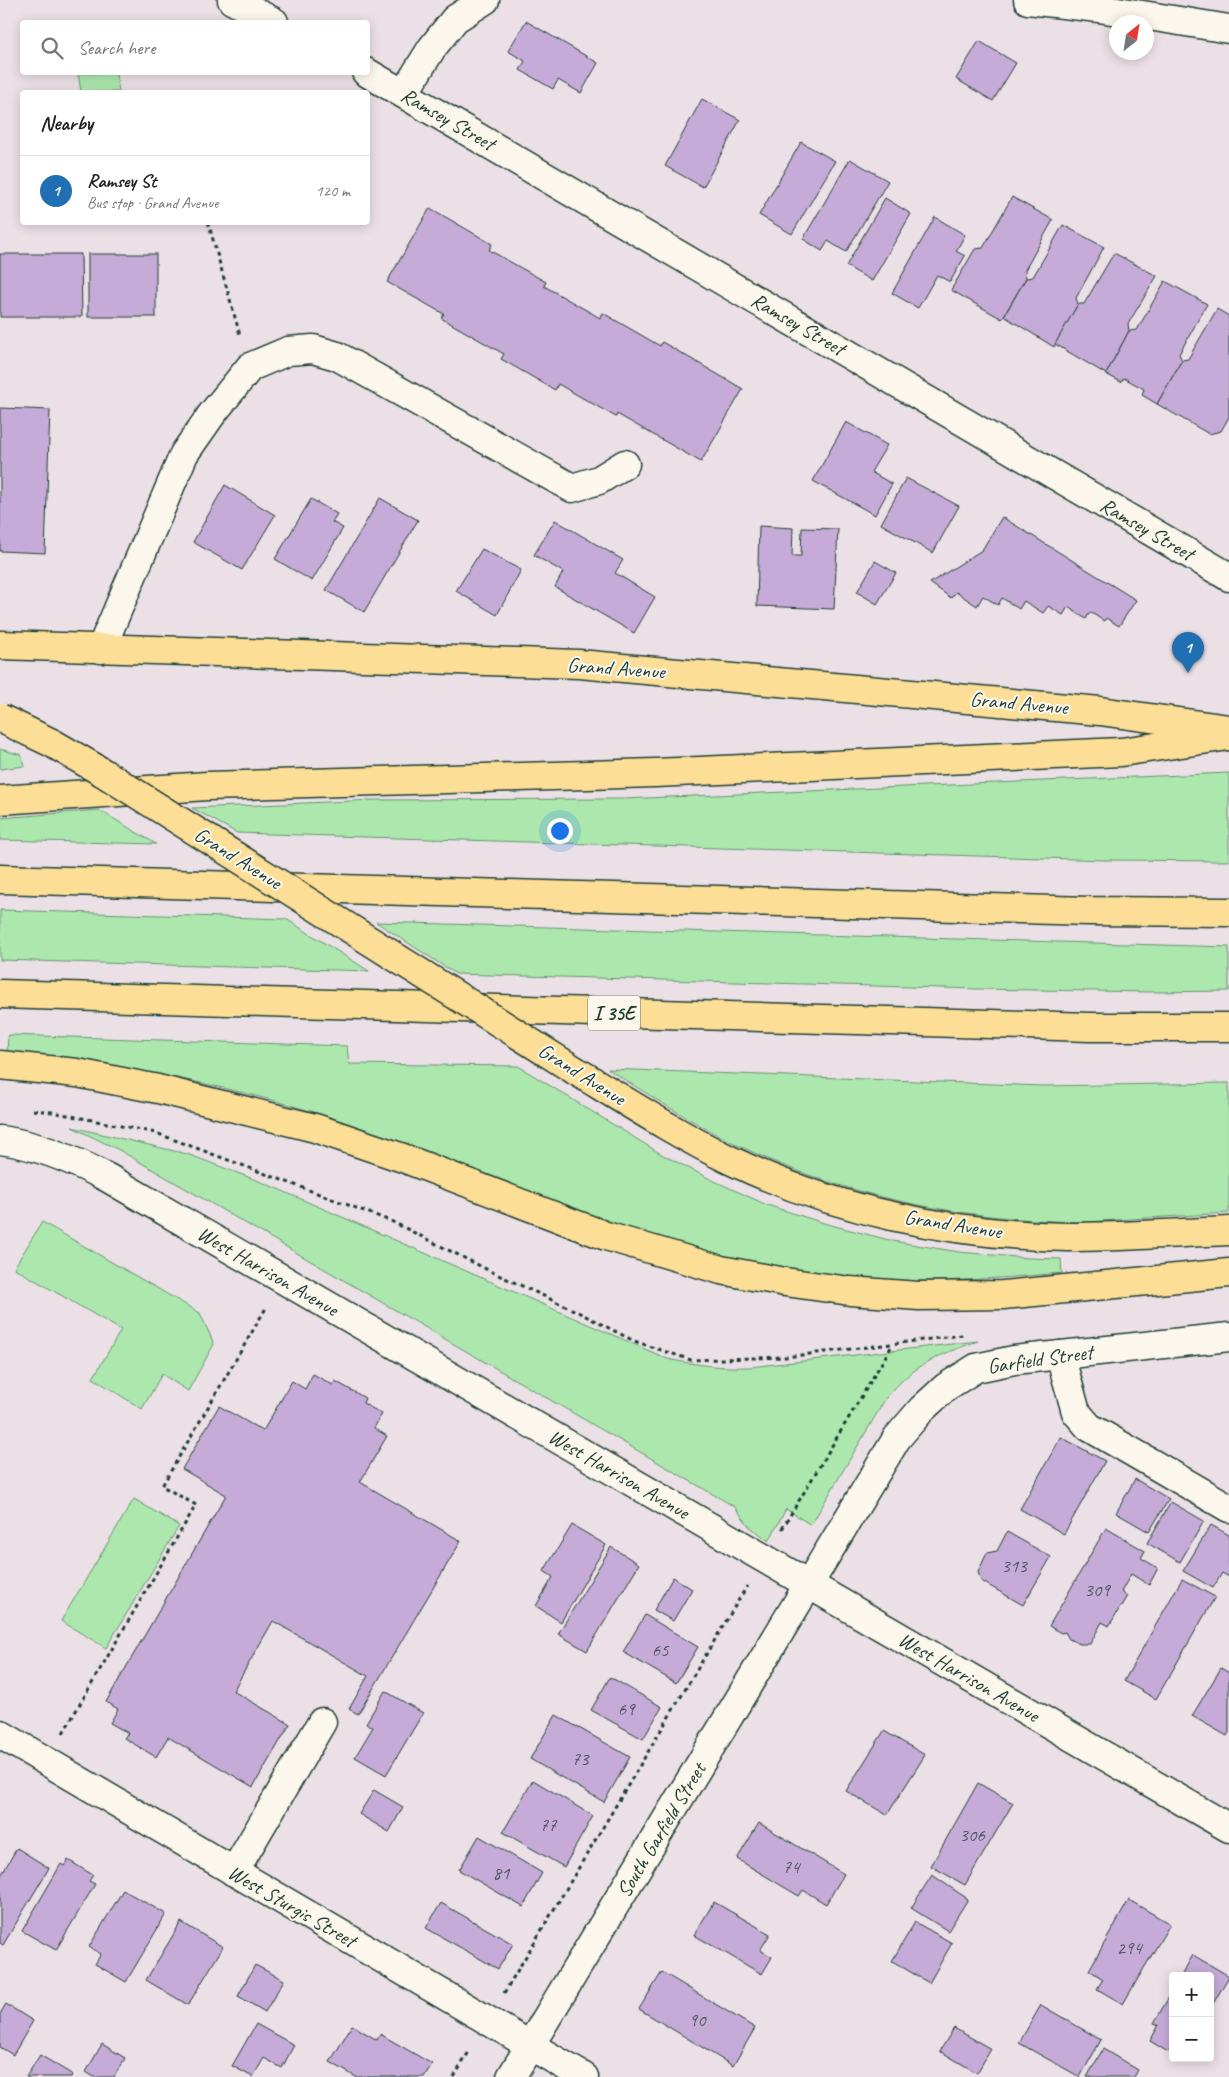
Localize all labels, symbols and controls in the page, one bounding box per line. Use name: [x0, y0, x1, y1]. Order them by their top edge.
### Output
north arrow: [1109, 15, 1154, 60]
search box: [20, 20, 370, 75]
icon: search: [38, 34, 66, 62]
text: Search here: [78, 36, 155, 60]
street label: Ramsey Street: [396, 82, 502, 158]
text: Nearby: [40, 110, 93, 136]
text: Ramsey St: [87, 169, 157, 193]
text: 1: [52, 181, 60, 201]
text: 120 m: [316, 181, 350, 201]
text: Bus stop · Grand Avenue: [87, 193, 218, 213]
street label: Ramsey Street: [746, 287, 852, 363]
street label: Ramsey Street: [1095, 492, 1201, 568]
pin: 1: [1172, 632, 1204, 673]
street label: Grand Avenue: [566, 652, 668, 685]
street label: Grand Avenue: [969, 686, 1071, 720]
your location: [547, 818, 573, 844]
street label: Grand Avenue: [190, 821, 288, 896]
road number: I 35E: [588, 996, 640, 1030]
street label: Grand Avenue: [534, 1037, 632, 1112]
street label: Grand Avenue: [903, 1204, 1006, 1245]
street label: West Harrison Avenue: [193, 1220, 345, 1323]
street label: Garfield Street: [986, 1338, 1097, 1379]
street label: West Harrison Avenue: [544, 1423, 696, 1526]
house number: 313: [1001, 1554, 1028, 1578]
house number: 309: [1084, 1578, 1111, 1602]
street label: West Harrison Avenue: [894, 1626, 1046, 1729]
house number: 65: [651, 1638, 670, 1662]
house number: 69: [617, 1697, 636, 1721]
house number: 73: [571, 1747, 590, 1771]
street label: South Garfield Street: [611, 1756, 712, 1902]
house number: 77: [539, 1813, 558, 1837]
house number: 306: [959, 1823, 986, 1847]
house number: 74: [782, 1855, 802, 1879]
street label: West Sturgis Street: [223, 1859, 363, 1955]
house number: 81: [492, 1861, 511, 1885]
house number: 294: [1116, 1936, 1144, 1960]
map controls: [1169, 1972, 1214, 2062]
button: +: [1169, 1972, 1214, 2017]
house number: 90: [688, 2008, 707, 2032]
button: −: [1169, 2017, 1214, 2062]

